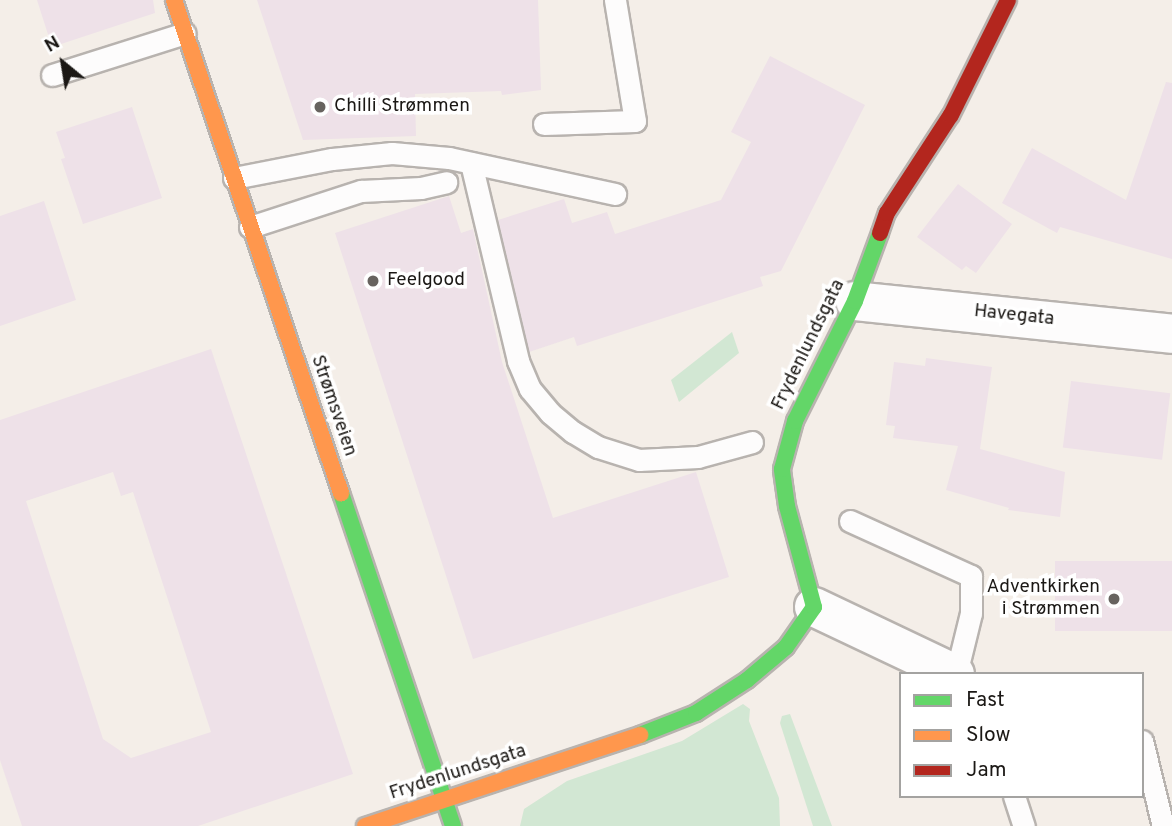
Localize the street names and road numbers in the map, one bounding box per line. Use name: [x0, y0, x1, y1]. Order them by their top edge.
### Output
street label: Frydenlundsgata: [768, 276, 850, 414]
street label: Havegata: [973, 300, 1055, 332]
street label: Strømsveien: [305, 352, 361, 460]
street label: Frydenlundsgata: [387, 740, 529, 806]

